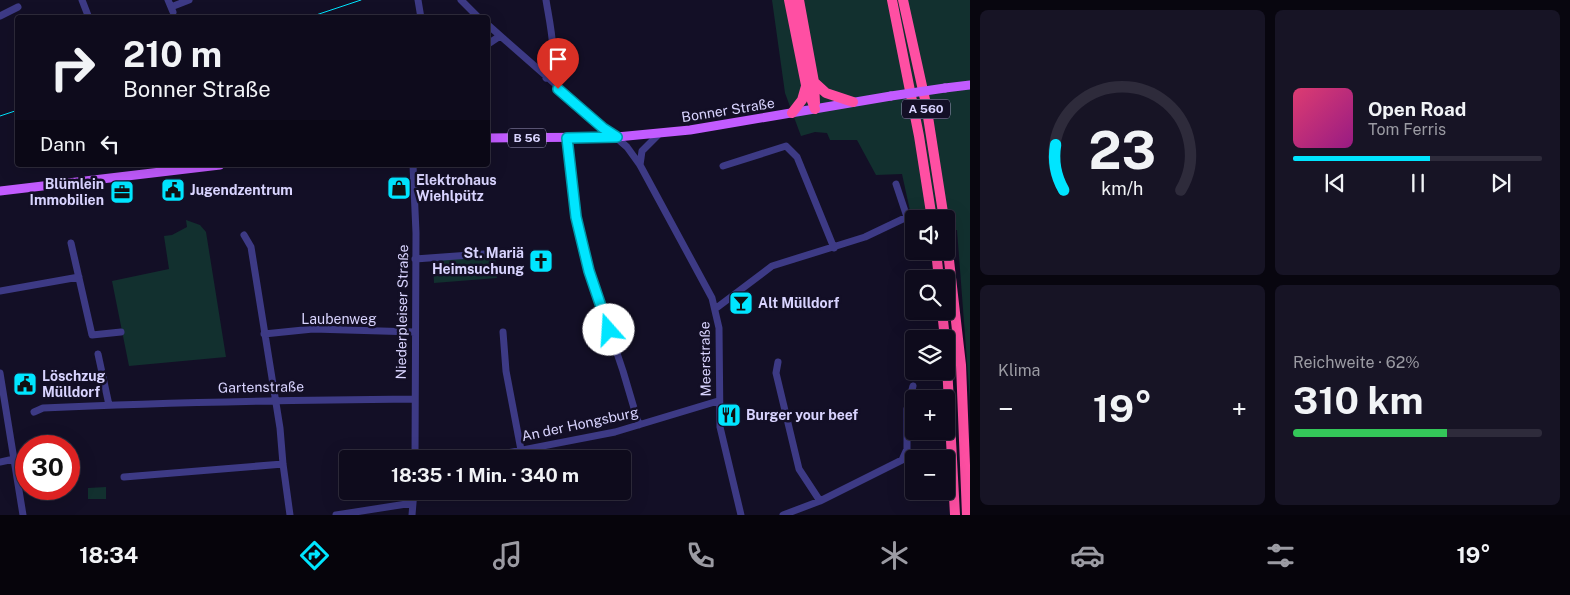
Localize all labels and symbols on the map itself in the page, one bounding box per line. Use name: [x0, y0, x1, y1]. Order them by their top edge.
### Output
pin: [537, 38, 579, 89]
street label: Bonner Straße: [680, 95, 776, 125]
road number: A 560: [902, 100, 950, 118]
road number: B 56: [508, 128, 546, 148]
place label: Elektrohaus Wiehlpütz: [416, 172, 497, 204]
shop icon: Elektrohaus Wiehlpütz: [386, 175, 412, 201]
place label: Blümlein Immobilien: [30, 176, 104, 208]
public building icon: Jugendzentrum: [160, 177, 186, 203]
office icon: Blümlein Immobilien: [109, 179, 135, 205]
place label: Jugendzentrum: [190, 182, 293, 198]
street label: Niederpleiser Straße: [393, 244, 411, 380]
place label: St. Mariä Heimsuchung: [432, 245, 524, 277]
church icon: St. Mariä Heimsuchung: [528, 248, 554, 274]
bar icon: Alt Mülldorf: [728, 290, 754, 316]
place label: Alt Mülldorf: [758, 295, 840, 311]
position arrow: [582, 303, 634, 355]
street label: Laubenweg: [301, 311, 377, 327]
street label: Meerstraße: [696, 321, 714, 397]
place label: Löschzug Mülldorf: [42, 368, 105, 400]
public building icon: Löschzug Mülldorf: [12, 371, 38, 397]
street label: Gartenstraße: [218, 378, 304, 396]
restaurant icon: Burger your beef: [716, 402, 742, 428]
street label: An der Hongsburg: [520, 404, 640, 444]
place label: Burger your beef: [746, 407, 859, 423]
speed limit sign: 30: [15, 435, 80, 500]

